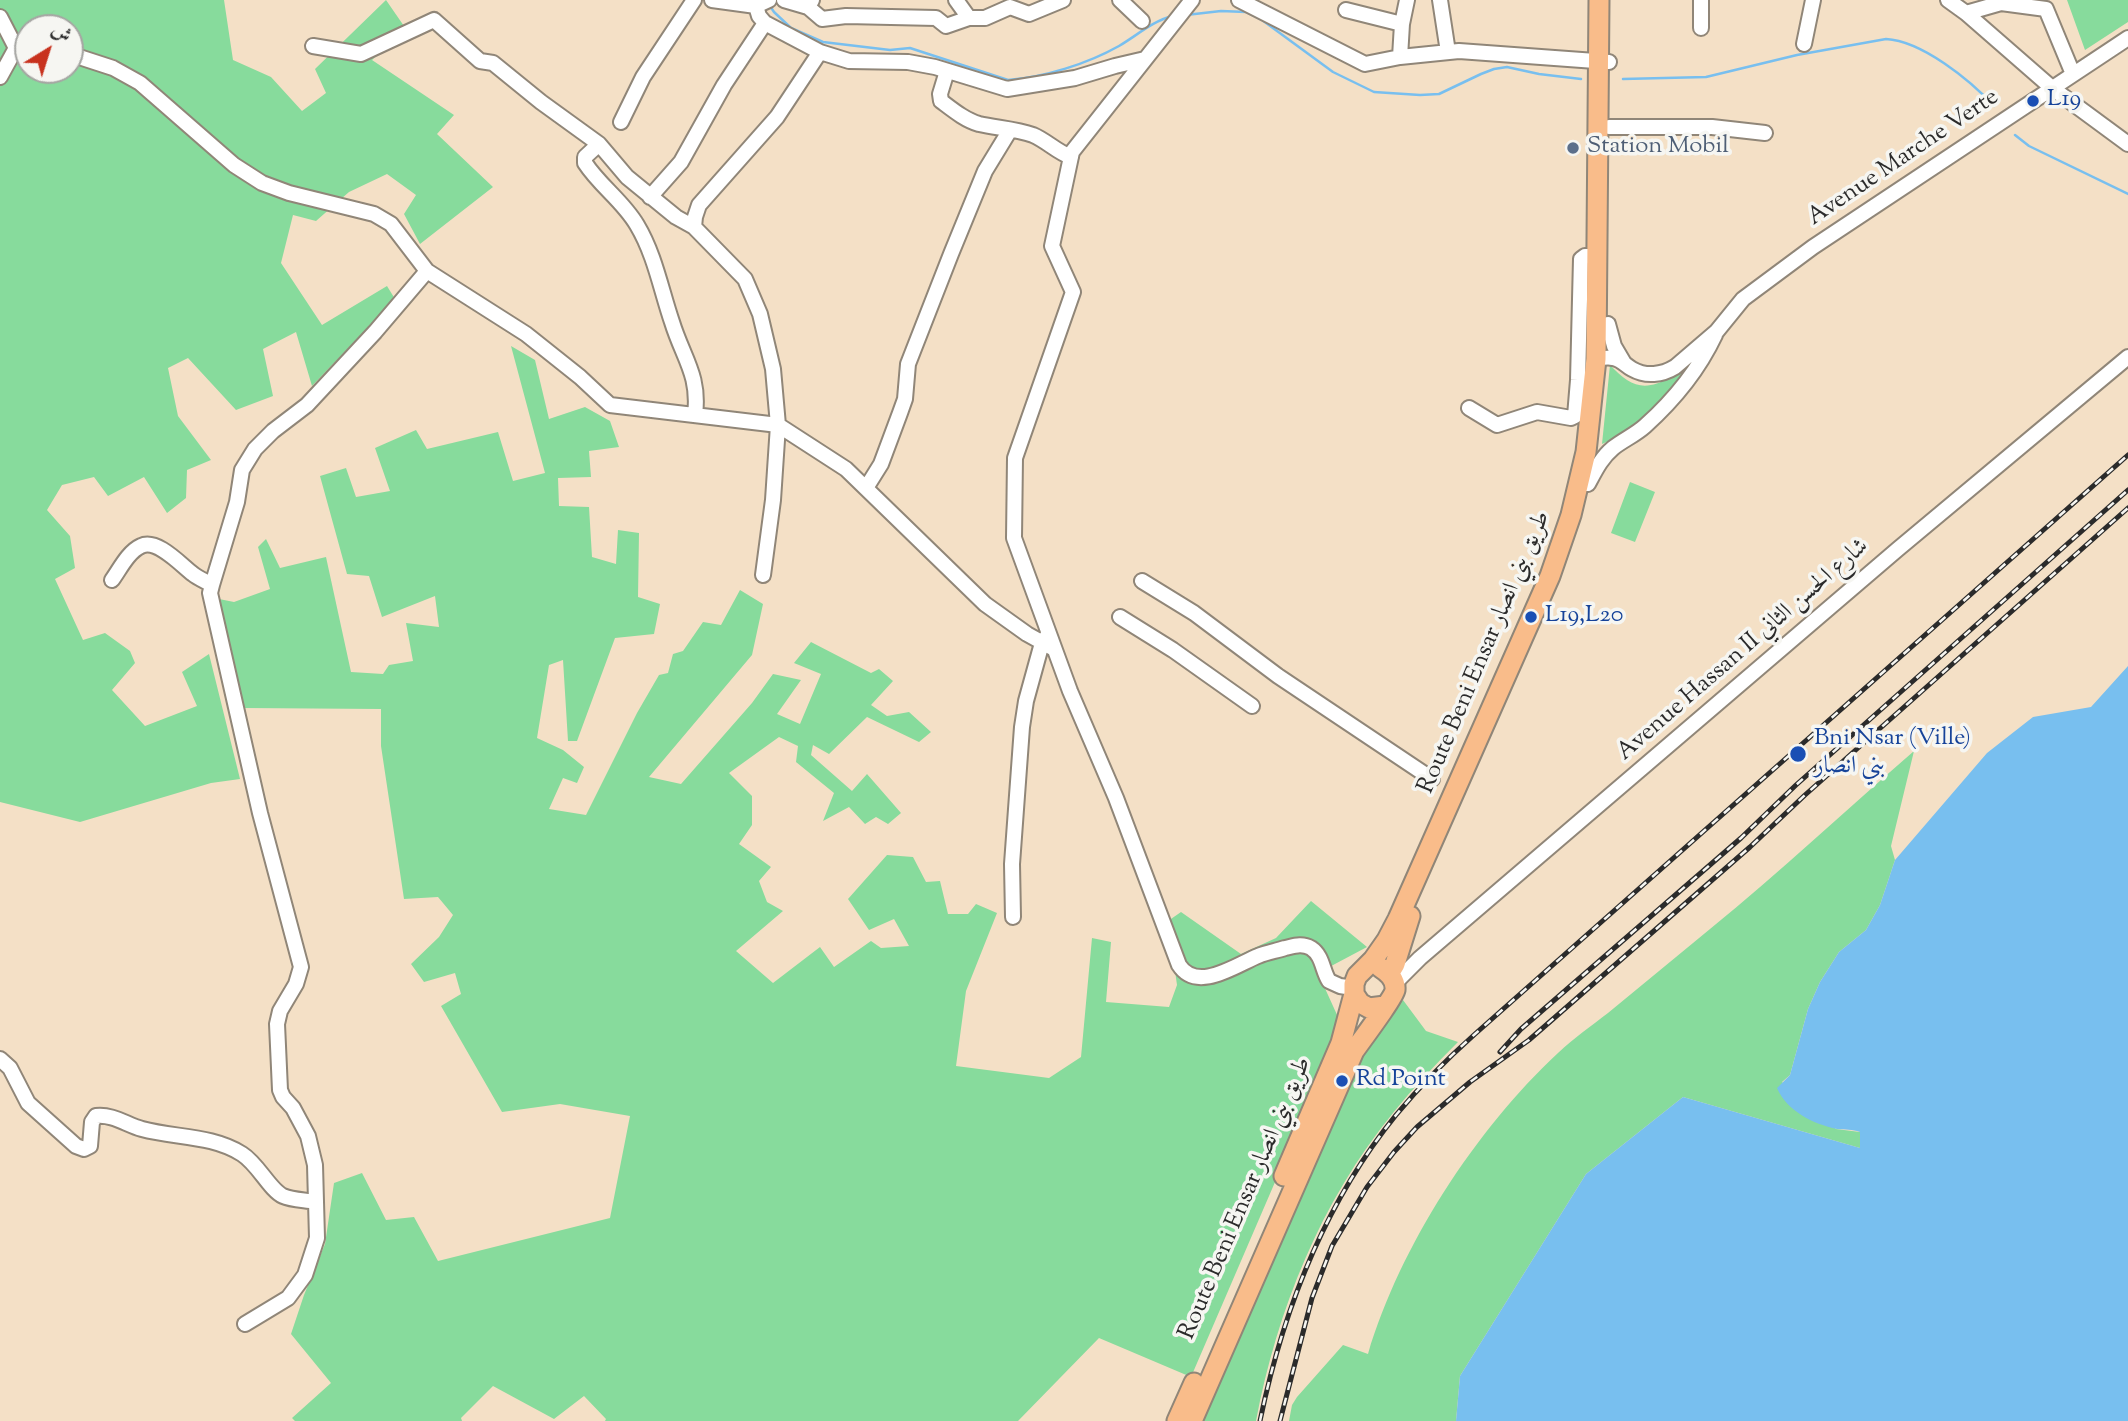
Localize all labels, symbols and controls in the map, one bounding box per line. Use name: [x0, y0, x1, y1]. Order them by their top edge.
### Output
north arrow: [14, 14, 84, 84]
text: ش: [45, 17, 77, 50]
street label: Avenue Marche Verte: [1803, 84, 2005, 234]
place label: L19: [2047, 87, 2081, 115]
marker: L19: [2025, 93, 2041, 109]
place label: Station Mobil: [1587, 134, 1729, 162]
marker: Station Mobil: [1565, 140, 1581, 156]
street label: Route Beni Ensar طريق بني انصار: [1413, 507, 1559, 799]
street label: Avenue Hassan II شارع الحسن الثاني: [1612, 534, 1876, 768]
place label: L19,L20: [1545, 603, 1623, 631]
marker: L19,L20: [1523, 609, 1539, 625]
place label: Bni Nsar (Ville) بني انصار: [1814, 726, 1971, 782]
marker: Bni Nsar (Ville) بني انصار: [1788, 744, 1808, 764]
street label: Route Beni Ensar طريق بني انصار: [1174, 1053, 1320, 1345]
place label: Rd Point: [1356, 1067, 1446, 1095]
marker: Rd Point: [1334, 1073, 1350, 1089]

